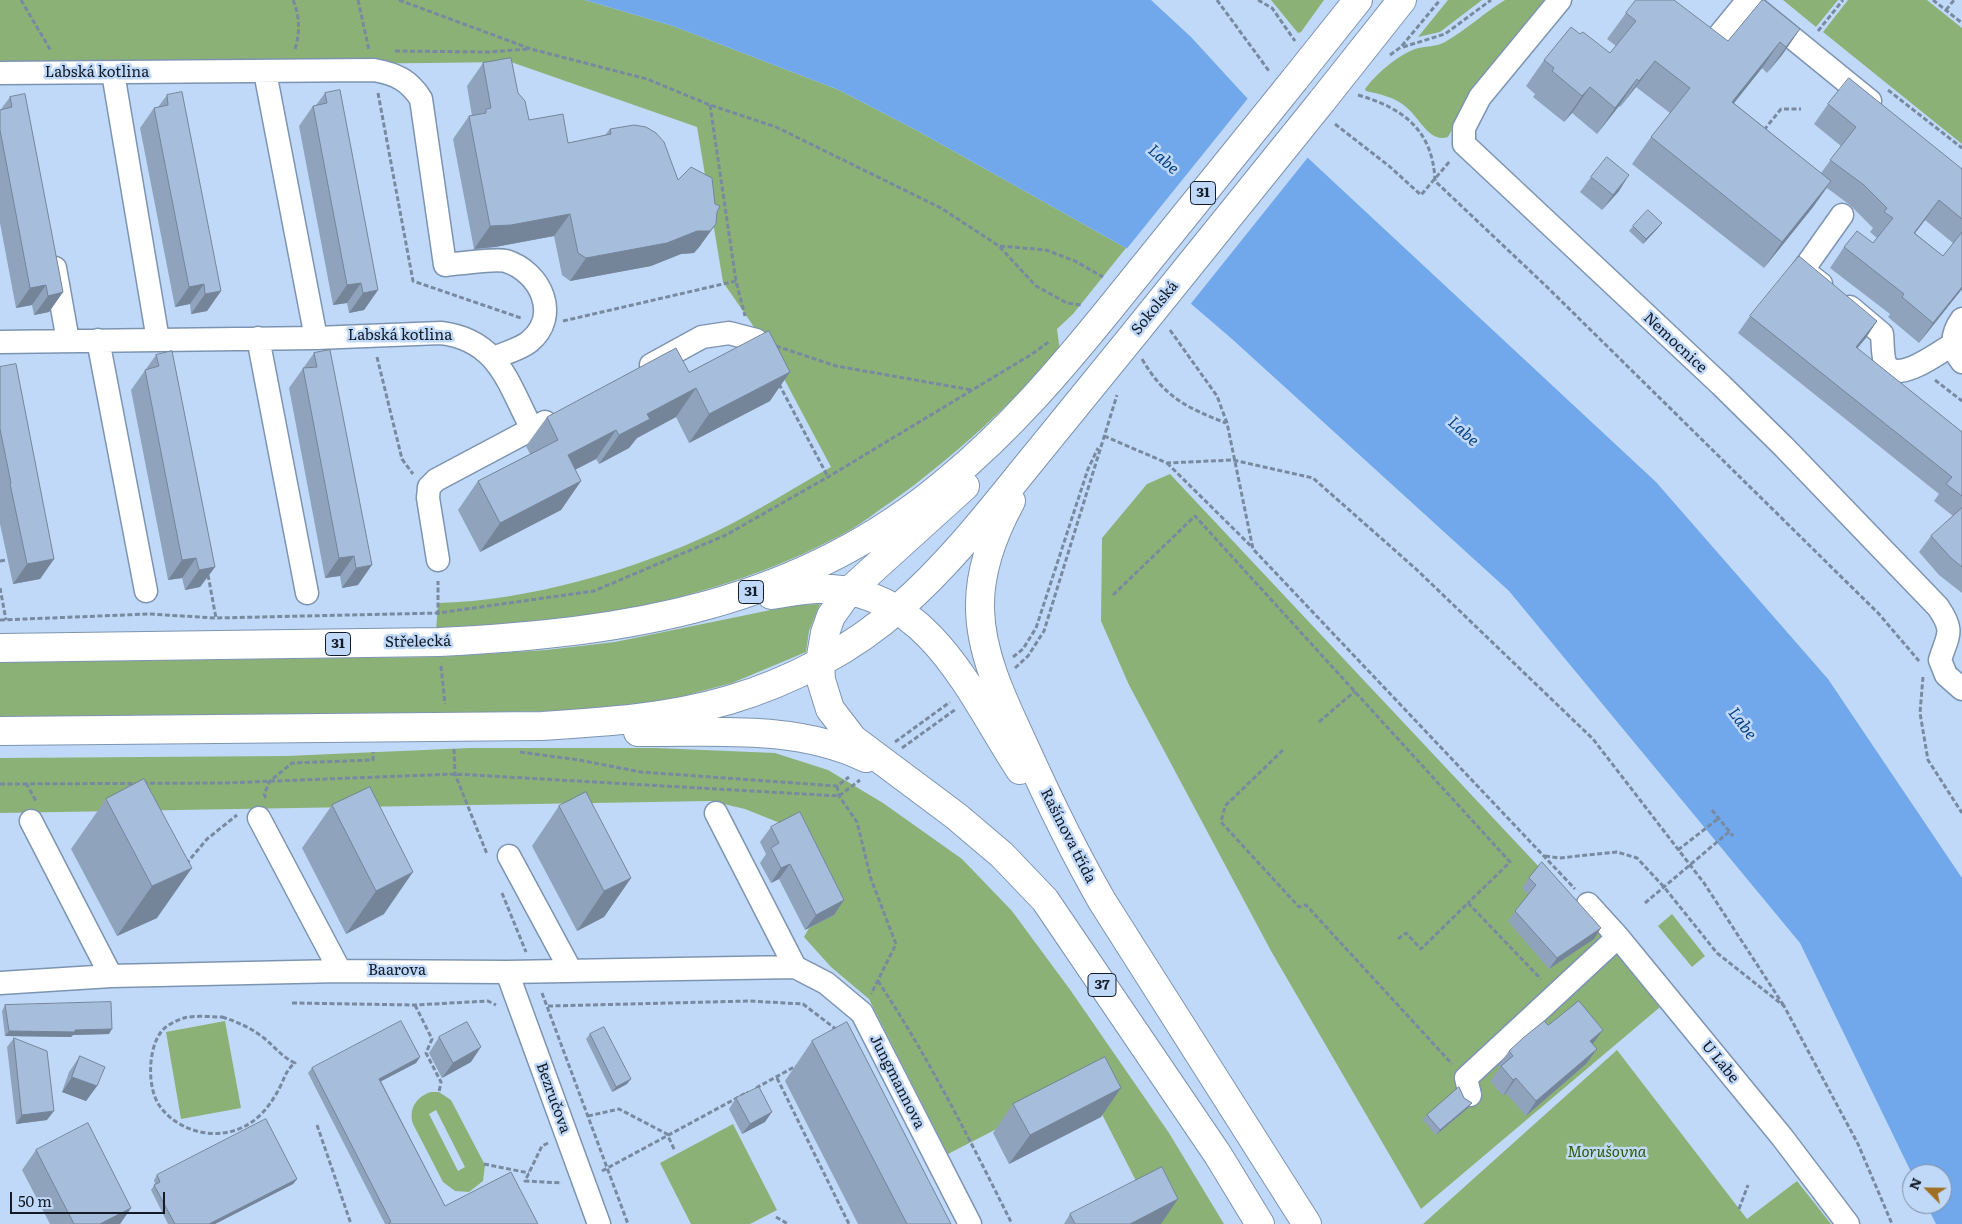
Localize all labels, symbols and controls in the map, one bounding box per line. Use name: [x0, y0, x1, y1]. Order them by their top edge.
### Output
street label: Labská kotlina: [45, 64, 149, 82]
water label: Labe: [1144, 141, 1182, 179]
road number: 31: [1190, 182, 1216, 204]
street label: Sokolská: [1128, 277, 1182, 339]
street label: Nemocnice: [1640, 309, 1710, 377]
street label: Labská kotlina: [348, 327, 452, 345]
water label: Labe: [1444, 413, 1482, 451]
road number: 31: [738, 580, 764, 604]
street label: Střelecká: [385, 632, 451, 652]
road number: 31: [326, 633, 350, 656]
water label: Labe: [1724, 704, 1760, 744]
street label: Rašínova třída: [1036, 786, 1100, 886]
street label: Baarova: [368, 962, 426, 980]
road number: 37: [1088, 974, 1116, 996]
street label: Jungmannova: [866, 1032, 928, 1132]
street label: U Labe: [1698, 1037, 1742, 1087]
street label: Bezručova: [532, 1060, 574, 1136]
park label: Morušovna: [1568, 1144, 1646, 1162]
north arrow: [1902, 1164, 1952, 1214]
text: N: [1903, 1174, 1926, 1193]
scale bar: [12, 1182, 168, 1214]
text: 50 m: [18, 1189, 52, 1212]

